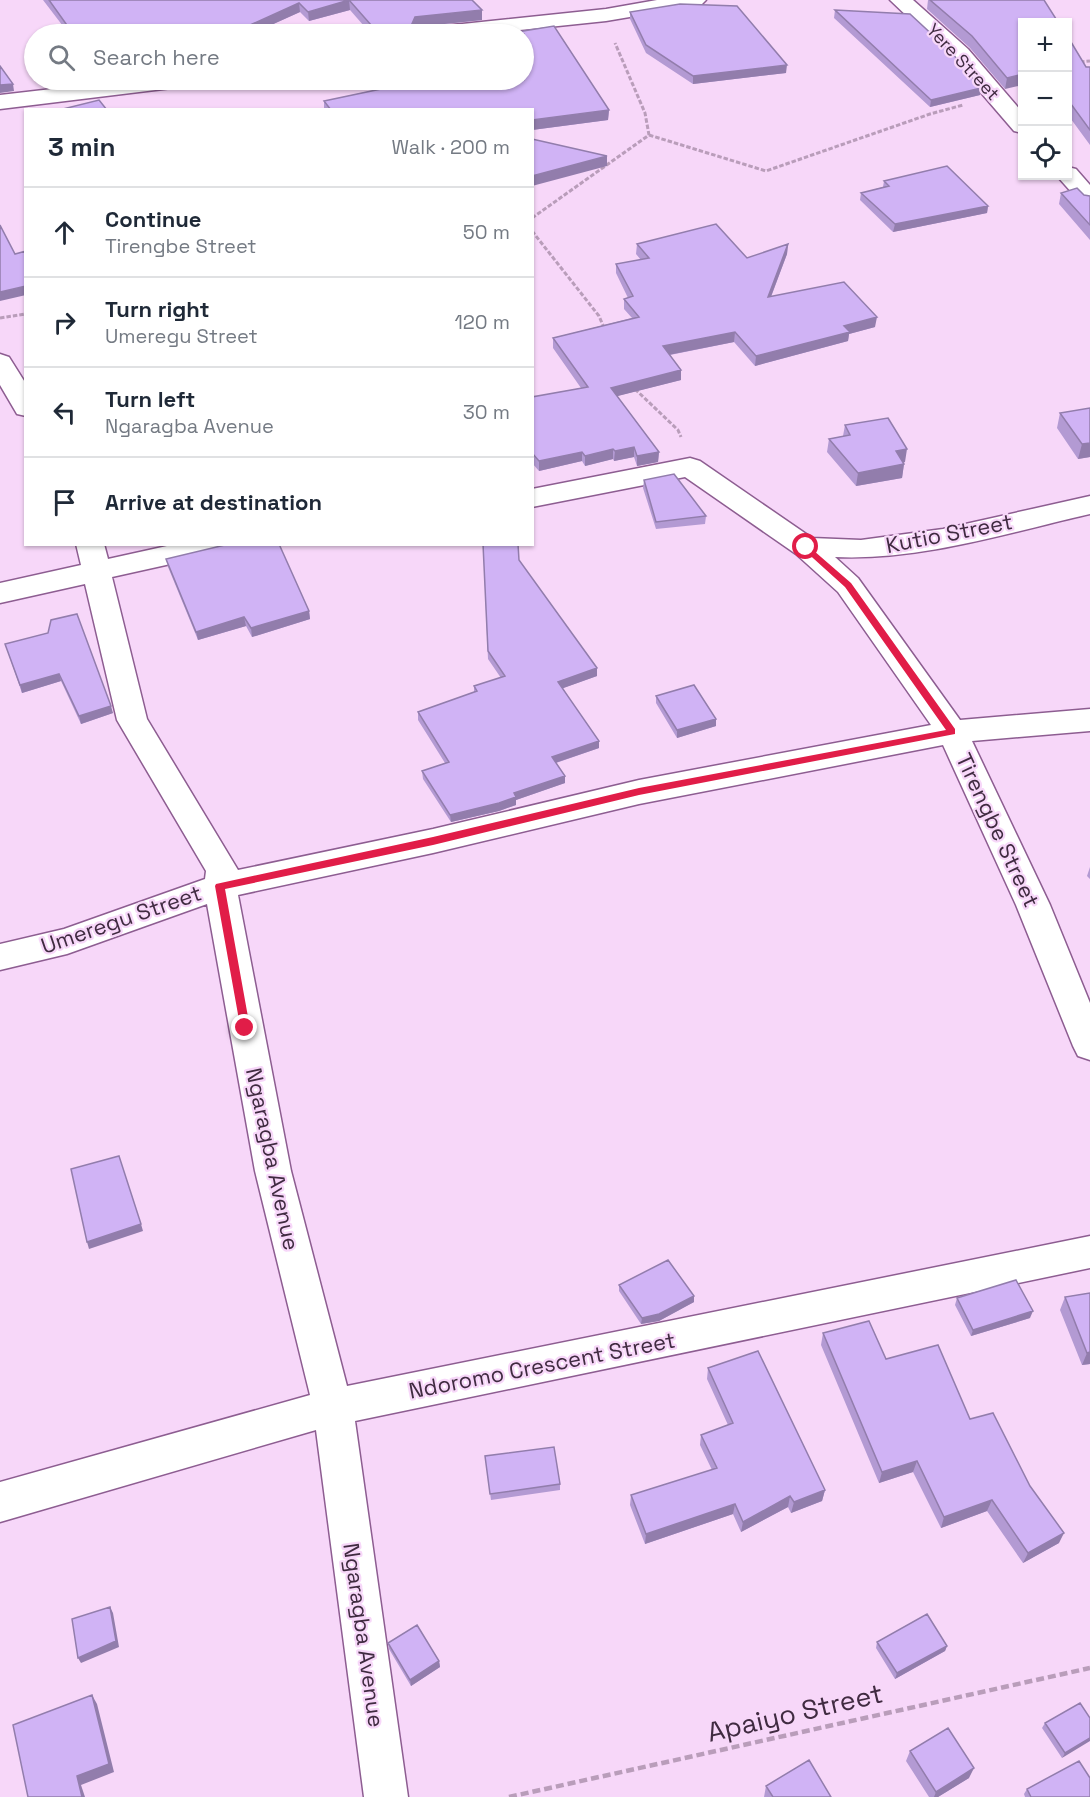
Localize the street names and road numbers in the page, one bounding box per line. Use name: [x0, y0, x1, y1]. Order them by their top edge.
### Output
street label: Yere Street: [922, 18, 1005, 105]
street label: Kutio Street: [883, 507, 1015, 559]
street label: Tirengbe Street: [950, 749, 1046, 911]
street label: Umeregu Street: [37, 878, 205, 960]
street label: Ngaragba Avenue: [240, 1065, 306, 1253]
street label: Ndoromo Crescent Street: [406, 1325, 678, 1405]
street label: Ngaragba Avenue: [337, 1541, 391, 1729]
street label: Apaiyo Street: [704, 1675, 886, 1750]

